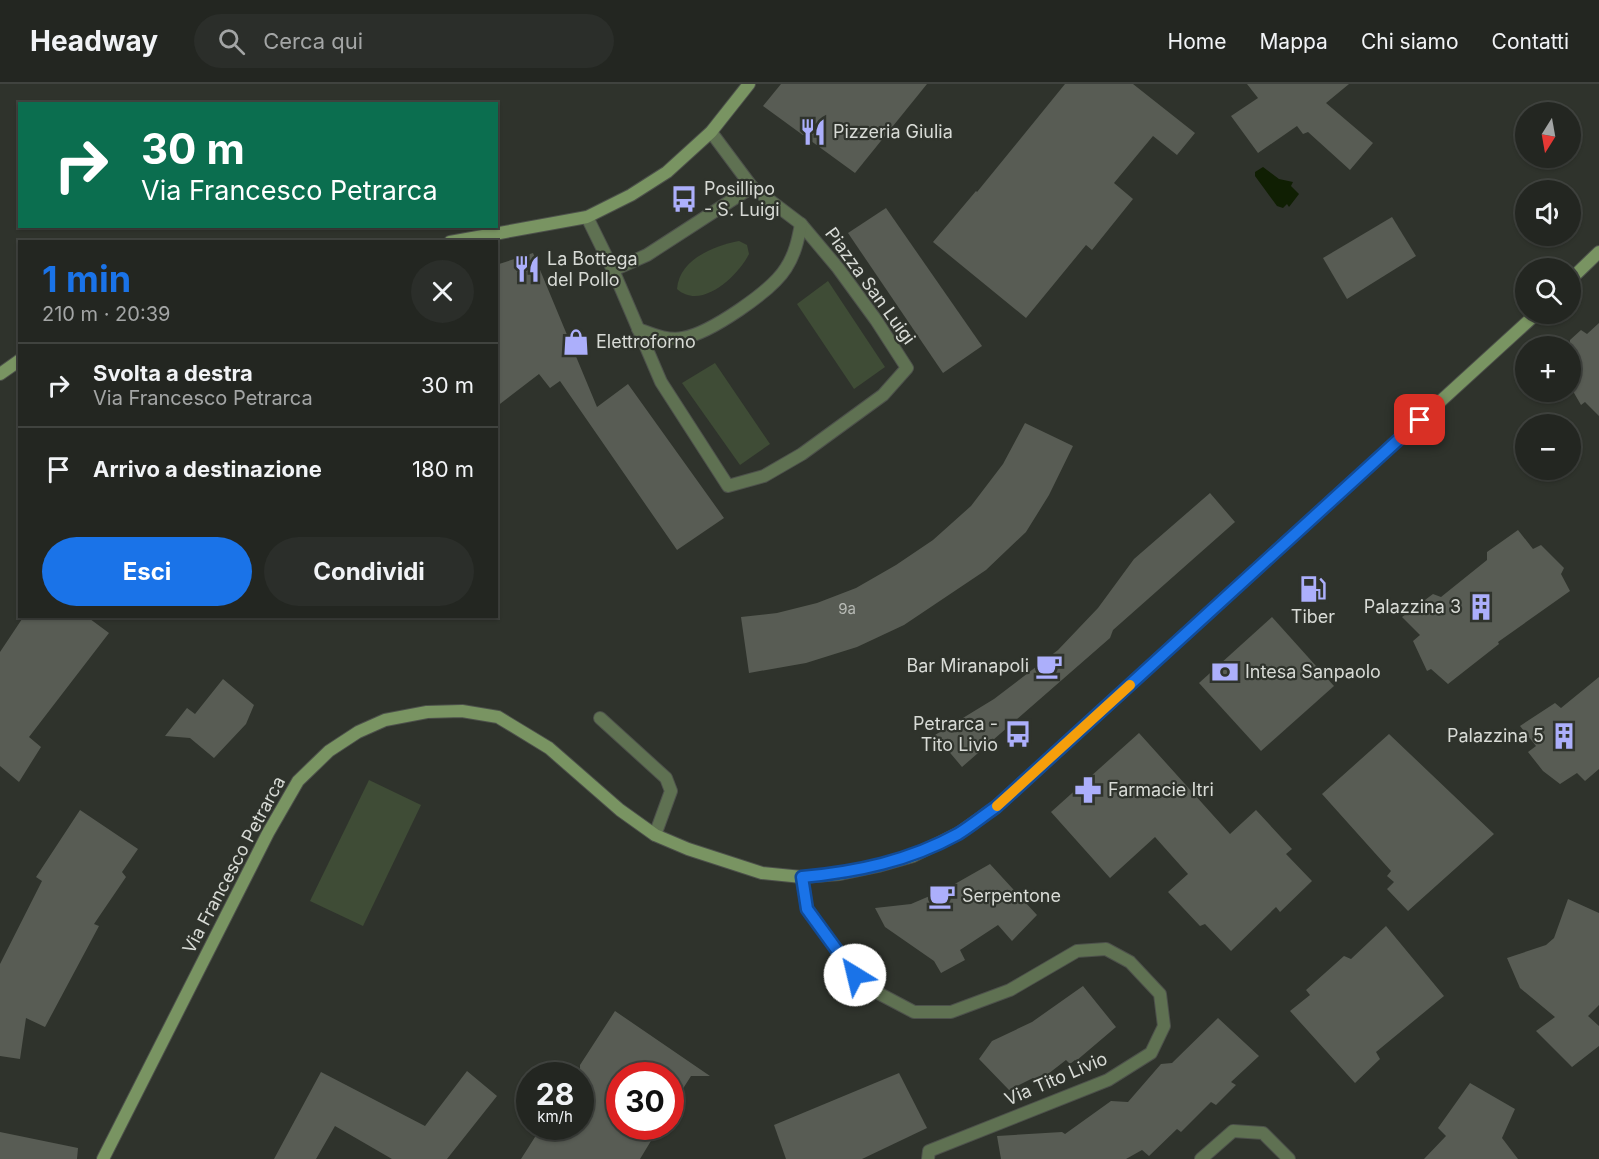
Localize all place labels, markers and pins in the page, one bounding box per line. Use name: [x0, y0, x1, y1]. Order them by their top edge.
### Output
restaurant icon: Pizzeria Giulia: [798, 117, 828, 147]
place label: Pizzeria Giulia: [833, 121, 953, 142]
place label: Posillipo - S. Luigi: [704, 178, 780, 220]
bus stop icon: Posillipo - S. Luigi: [669, 184, 699, 214]
place label: La Bottega del Pollo: [547, 248, 638, 290]
restaurant icon: La Bottega del Pollo: [512, 254, 542, 284]
shop icon: Elettroforno: [561, 327, 591, 357]
place label: Elettroforno: [596, 331, 696, 352]
pin: [1394, 394, 1445, 445]
fuel station icon: Tiber: [1298, 574, 1328, 604]
building icon: Palazzina 3: [1466, 592, 1496, 622]
place label: Palazzina 3: [1364, 596, 1461, 617]
place label: Tiber: [1291, 606, 1335, 627]
cafe icon: Bar Miranapoli: [1034, 651, 1064, 681]
place label: Bar Miranapoli: [906, 655, 1029, 676]
bank icon: Intesa Sanpaolo: [1210, 657, 1240, 687]
place label: Intesa Sanpaolo: [1245, 661, 1381, 682]
place label: Petrarca - Tito Livio: [913, 713, 998, 755]
bus stop icon: Petrarca - Tito Livio: [1003, 719, 1033, 749]
building icon: Palazzina 5: [1549, 721, 1579, 751]
place label: Palazzina 5: [1447, 725, 1544, 746]
pharmacy icon: Farmacie Itri: [1073, 775, 1103, 805]
place label: Farmacie Itri: [1108, 779, 1214, 800]
cafe icon: Serpentone: [927, 881, 957, 911]
place label: Serpentone: [962, 885, 1061, 906]

